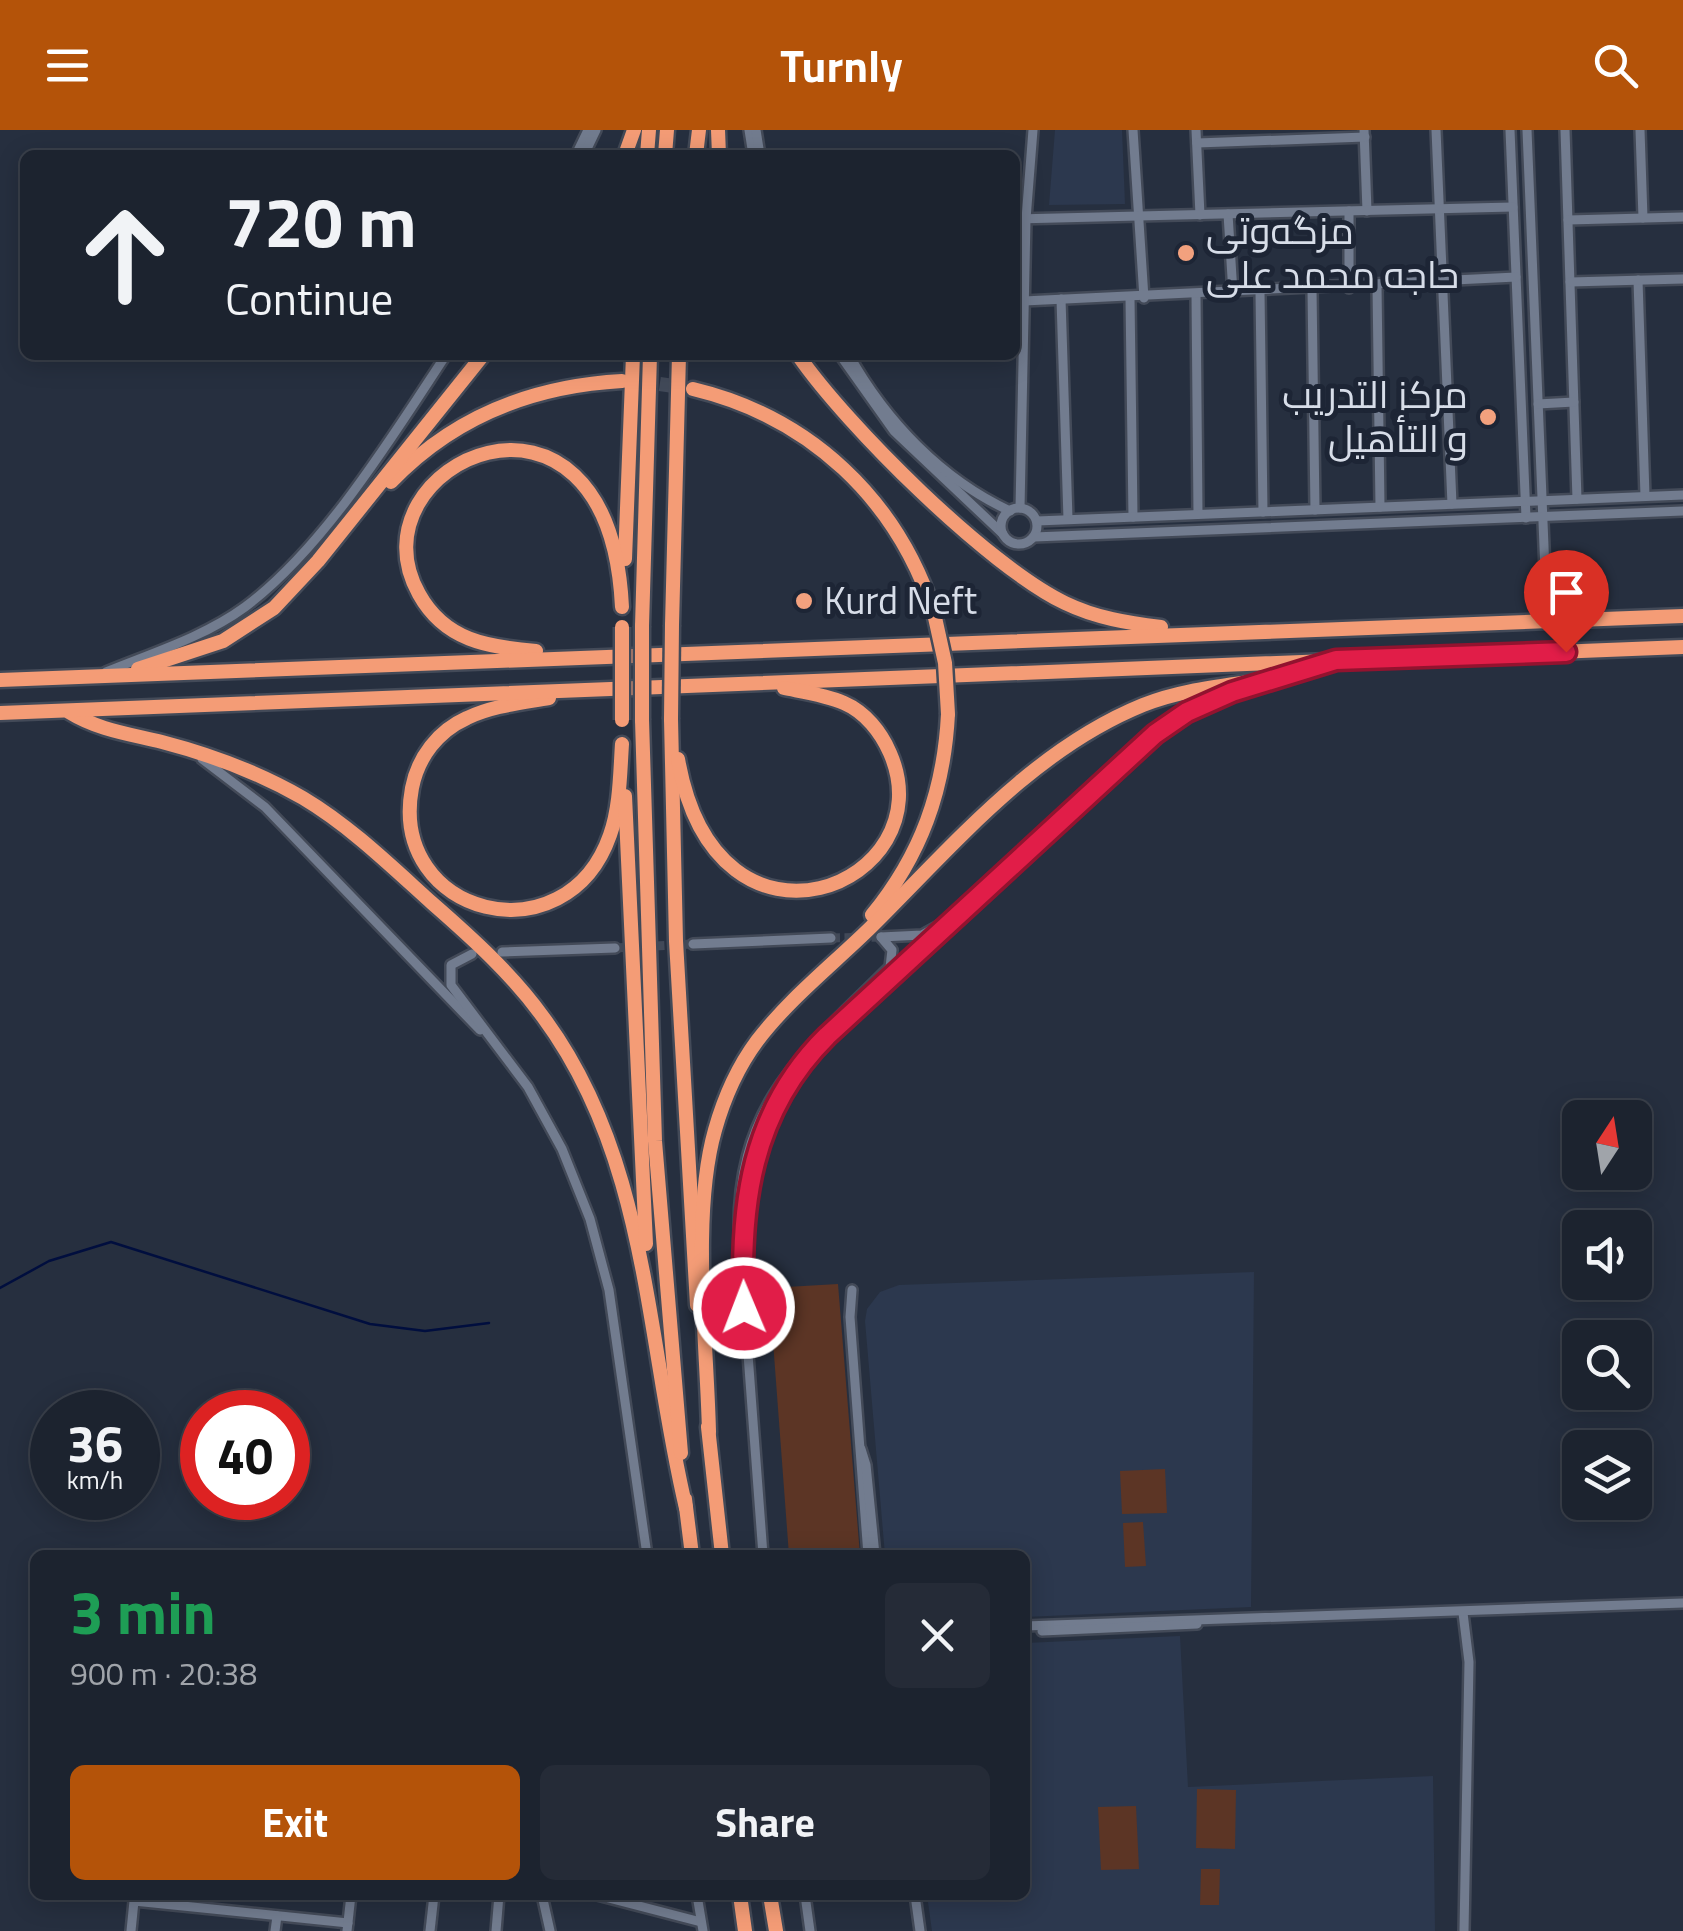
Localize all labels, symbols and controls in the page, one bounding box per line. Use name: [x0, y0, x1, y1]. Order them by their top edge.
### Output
text: Turnly: [780, 31, 903, 99]
icon: menu: [40, 38, 95, 93]
icon: search: [1588, 38, 1643, 93]
text: 720 m: [225, 168, 417, 274]
icon: ahead: [60, 190, 190, 320]
place label: مزگه‌وتی حاجه‌ محمد علی: [1206, 201, 1459, 303]
marker: مزگه‌وتی حاجه‌ محمد علی: [1175, 242, 1197, 264]
text: Continue: [225, 264, 393, 332]
place label: مركز التدريب و التأهيل: [1282, 365, 1468, 467]
marker: مركز التدريب و التأهيل: [1477, 406, 1499, 428]
pin: [1524, 550, 1609, 653]
icon: arrive: [1539, 565, 1594, 620]
place label: Kurd Neft: [824, 571, 977, 629]
marker: Kurd Neft: [793, 590, 815, 612]
north arrow: [1562, 1100, 1652, 1190]
map controls: [1562, 1100, 1652, 1520]
button: sound: [1562, 1210, 1652, 1300]
position arrow: [692, 1256, 796, 1360]
button: search: [1562, 1320, 1652, 1410]
speed limit sign: 40: [180, 1390, 310, 1520]
text: 36: [67, 1405, 123, 1481]
button: layers: [1562, 1430, 1652, 1520]
text: km/h: [67, 1461, 123, 1499]
text: 3 min: [70, 1566, 216, 1657]
button: close: [885, 1583, 990, 1688]
text: 900 m · 20:38: [70, 1649, 257, 1697]
button: Exit: [70, 1765, 520, 1880]
button: Share: [540, 1765, 990, 1880]

